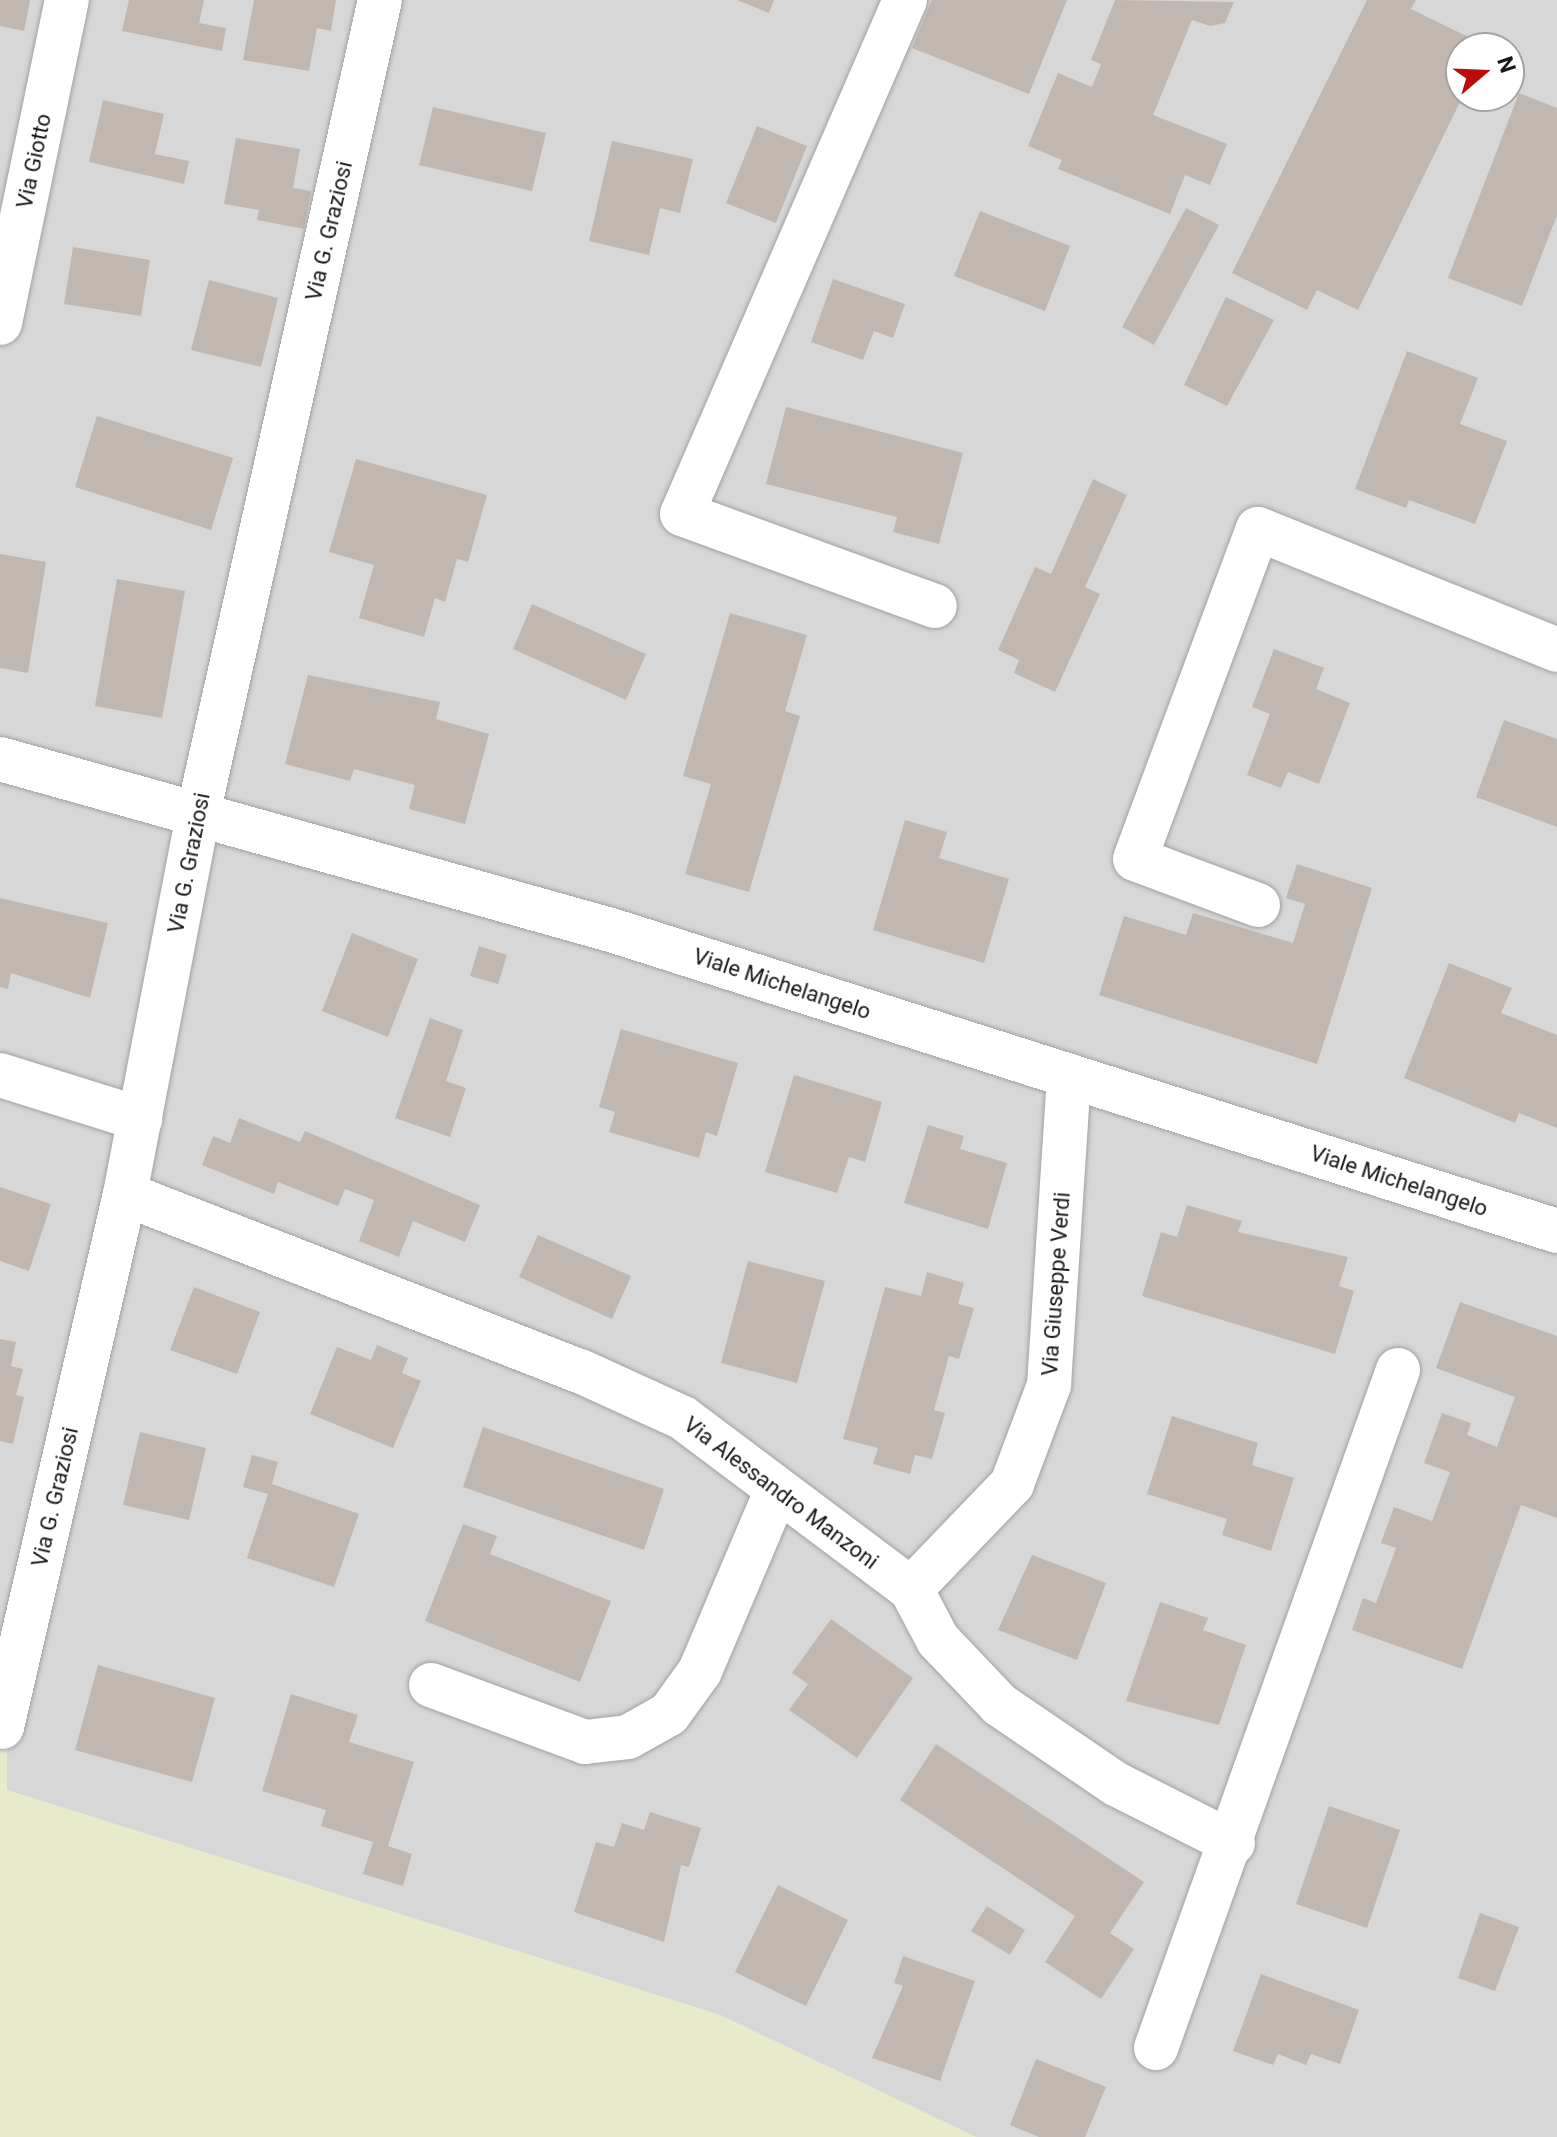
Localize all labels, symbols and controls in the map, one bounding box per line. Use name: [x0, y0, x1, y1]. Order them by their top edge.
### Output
north arrow: [1445, 32, 1525, 112]
text: N: [1492, 53, 1521, 76]
street label: Via Giotto: [11, 111, 57, 211]
street label: Via G. Graziosi: [300, 159, 358, 303]
street label: Via G. Graziosi: [162, 791, 216, 935]
street label: Viale Michelangelo: [690, 943, 874, 1025]
street label: Viale Michelangelo: [1307, 1140, 1491, 1222]
street label: Via Giuseppe Verdi: [1036, 1191, 1076, 1377]
street label: Via Alessandro Manzoni: [679, 1411, 883, 1575]
street label: Via G. Graziosi: [26, 1425, 84, 1569]

